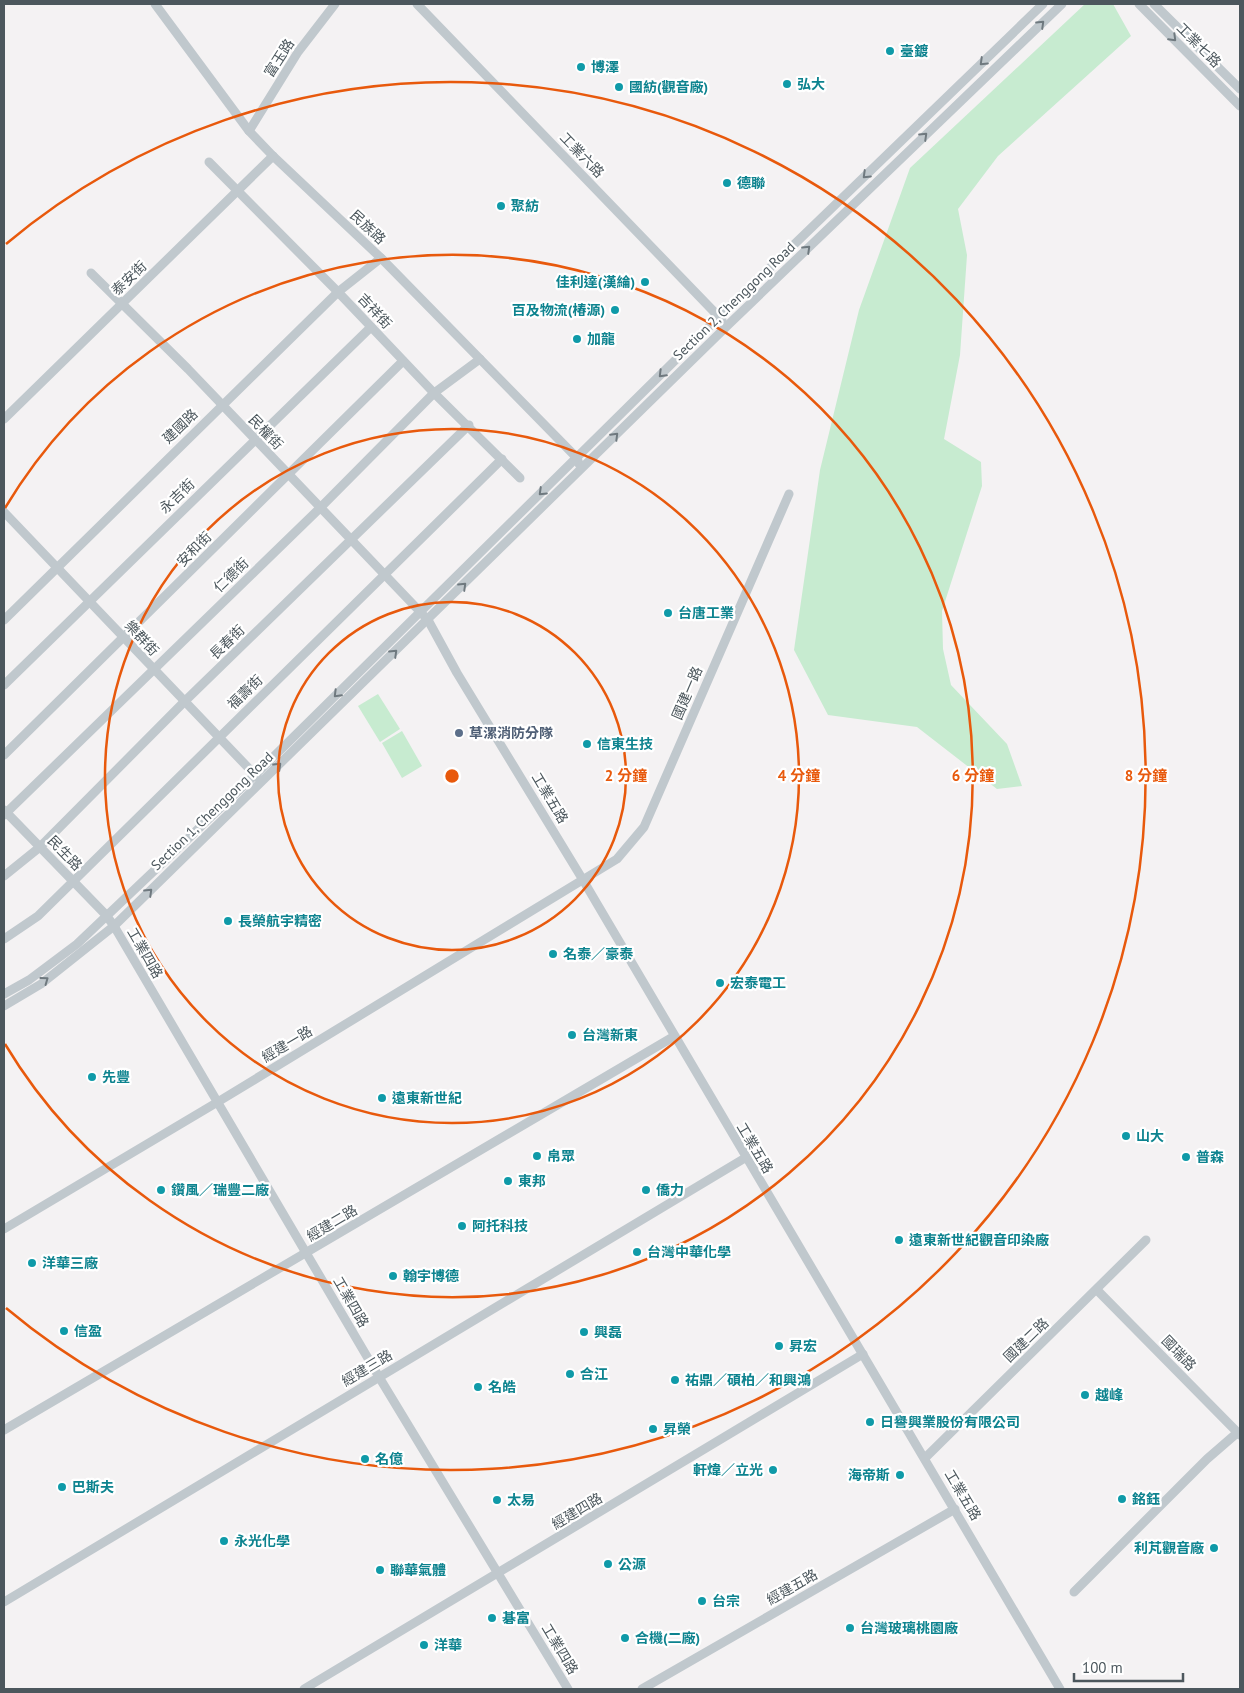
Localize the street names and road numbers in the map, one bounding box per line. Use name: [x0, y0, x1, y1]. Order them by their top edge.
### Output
street label: 工業七路: [1173, 19, 1225, 71]
street label: 富玉路: [260, 35, 298, 81]
street label: 工業六路: [556, 129, 608, 181]
street label: 民族路: [347, 206, 389, 248]
street label: Section 2, Chenggong Road: [669, 238, 799, 364]
street label: 泰安街: [108, 257, 150, 299]
street label: 吉祥街: [354, 290, 396, 332]
street label: 建國路: [159, 405, 201, 447]
street label: 民權街: [245, 411, 287, 453]
street label: 永吉街: [156, 475, 198, 517]
street label: 安和街: [173, 528, 215, 570]
street label: 仁德街: [210, 554, 252, 596]
street label: 樂群街: [121, 617, 163, 659]
street label: 長春街: [206, 621, 248, 663]
street label: 國建一路: [668, 664, 706, 722]
street label: 福壽街: [224, 671, 266, 713]
street label: Section 1, Chenggong Road: [147, 748, 277, 874]
street label: 工業五路: [528, 769, 572, 827]
street label: 民生路: [44, 832, 86, 874]
street label: 工業四路: [123, 924, 167, 982]
street label: 經建一路: [258, 1022, 316, 1066]
street label: 工業五路: [733, 1119, 777, 1177]
street label: 經建二路: [303, 1201, 361, 1245]
street label: 工業四路: [329, 1273, 373, 1331]
street label: 國建二路: [1000, 1314, 1052, 1366]
street label: 國瑞路: [1158, 1332, 1200, 1374]
street label: 經建三路: [338, 1346, 396, 1390]
street label: 工業五路: [941, 1466, 985, 1524]
street label: 經建四路: [548, 1489, 606, 1533]
street label: 經建五路: [763, 1565, 821, 1609]
street label: 工業四路: [538, 1620, 582, 1678]

